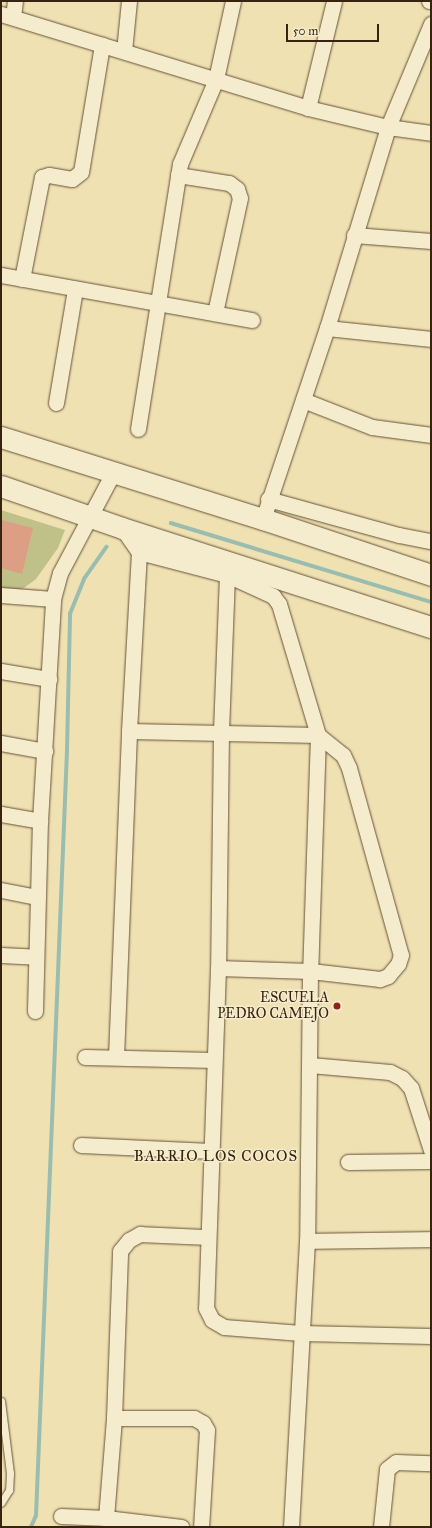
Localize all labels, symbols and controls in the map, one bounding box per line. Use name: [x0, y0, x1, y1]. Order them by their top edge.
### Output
scale bar: [288, 16, 381, 42]
text: 50 m: [293, 24, 318, 38]
place label: ESCUELA PEDRO CAMEJO: [217, 990, 329, 1022]
marker: ESCUELA PEDRO CAMEJO: [332, 1001, 342, 1011]
district label: BARRIO LOS COCOS: [134, 1148, 298, 1166]

